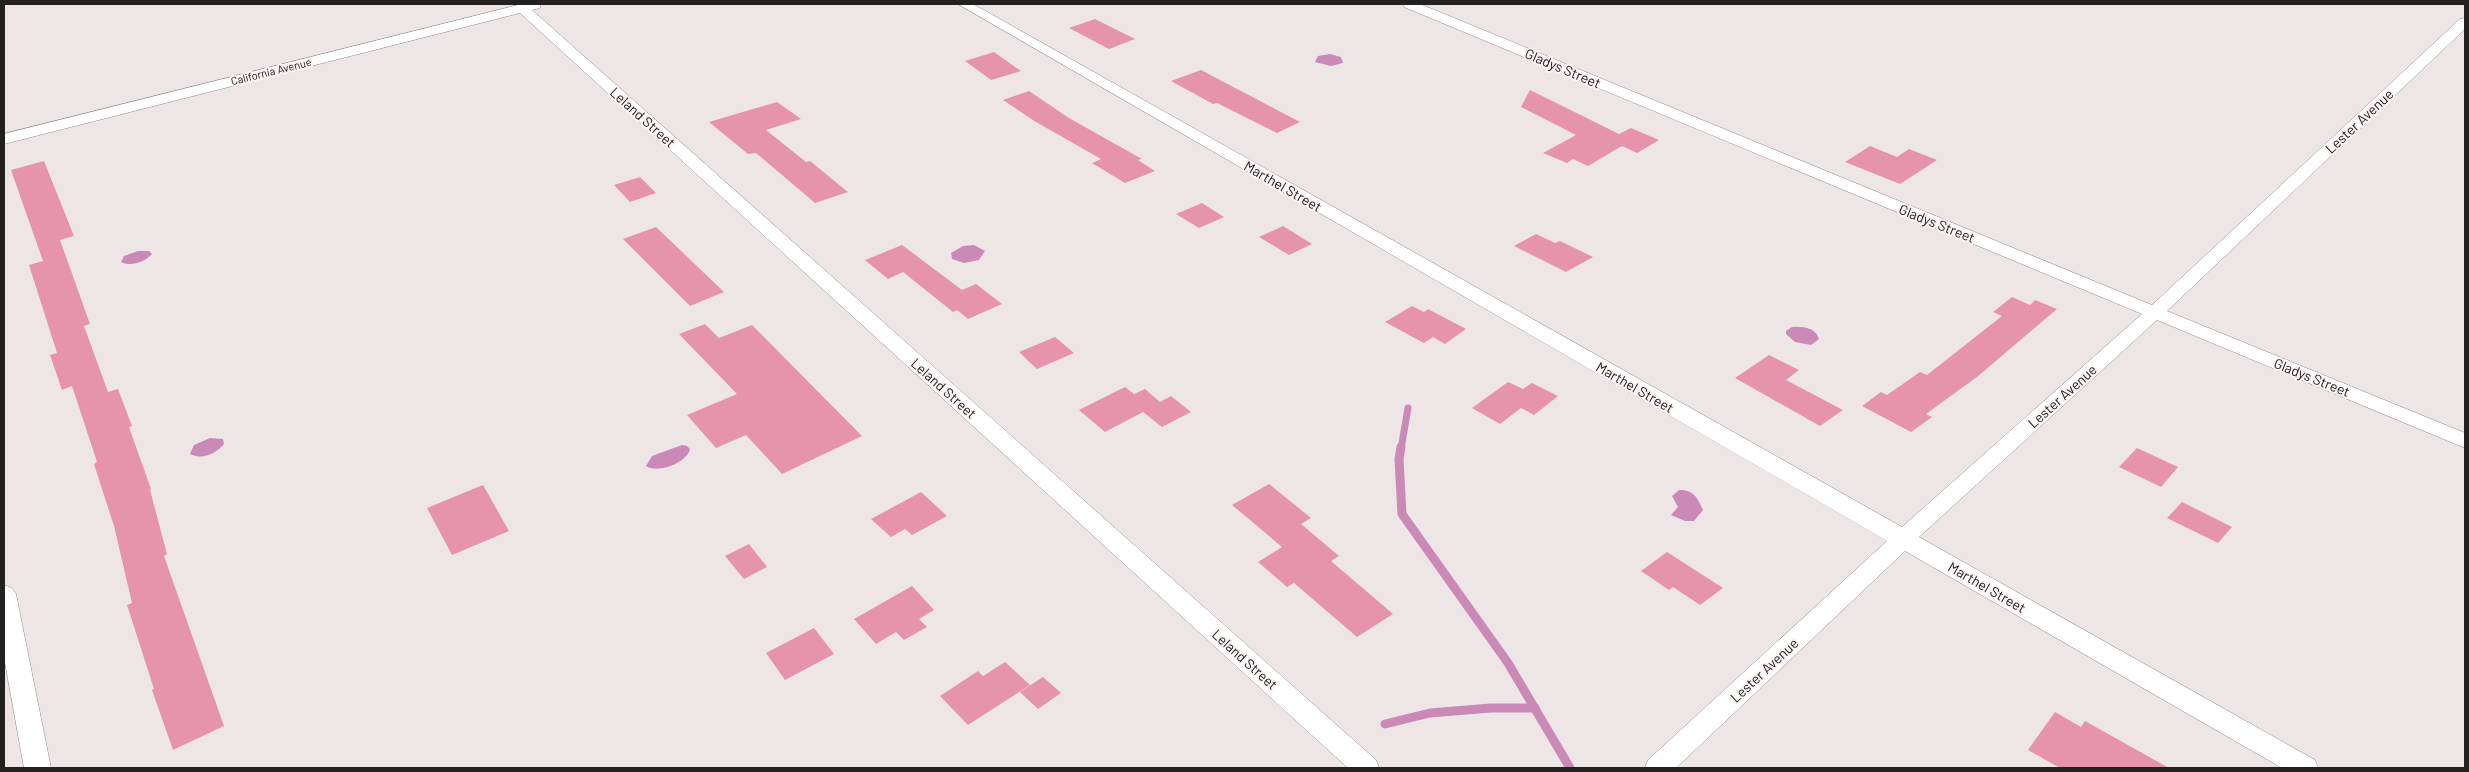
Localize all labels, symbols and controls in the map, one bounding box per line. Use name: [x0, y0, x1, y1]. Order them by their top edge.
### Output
street label: Gladys Street: [1523, 44, 1603, 92]
street label: California Avenue: [229, 55, 313, 87]
street label: Leland Street: [607, 83, 679, 151]
street label: Lester Avenue: [2321, 85, 2397, 157]
street label: Marthel Street: [1241, 157, 1325, 215]
street label: Gladys Street: [1897, 200, 1977, 246]
street label: Leland Street: [908, 354, 980, 422]
street label: Gladys Street: [2272, 354, 2352, 400]
street label: Marthel Street: [1593, 358, 1677, 416]
street label: Lester Avenue: [2024, 361, 2100, 431]
street label: Marthel Street: [1945, 558, 2029, 616]
street label: Leland Street: [1209, 625, 1281, 693]
street label: Lester Avenue: [1726, 634, 1802, 706]

